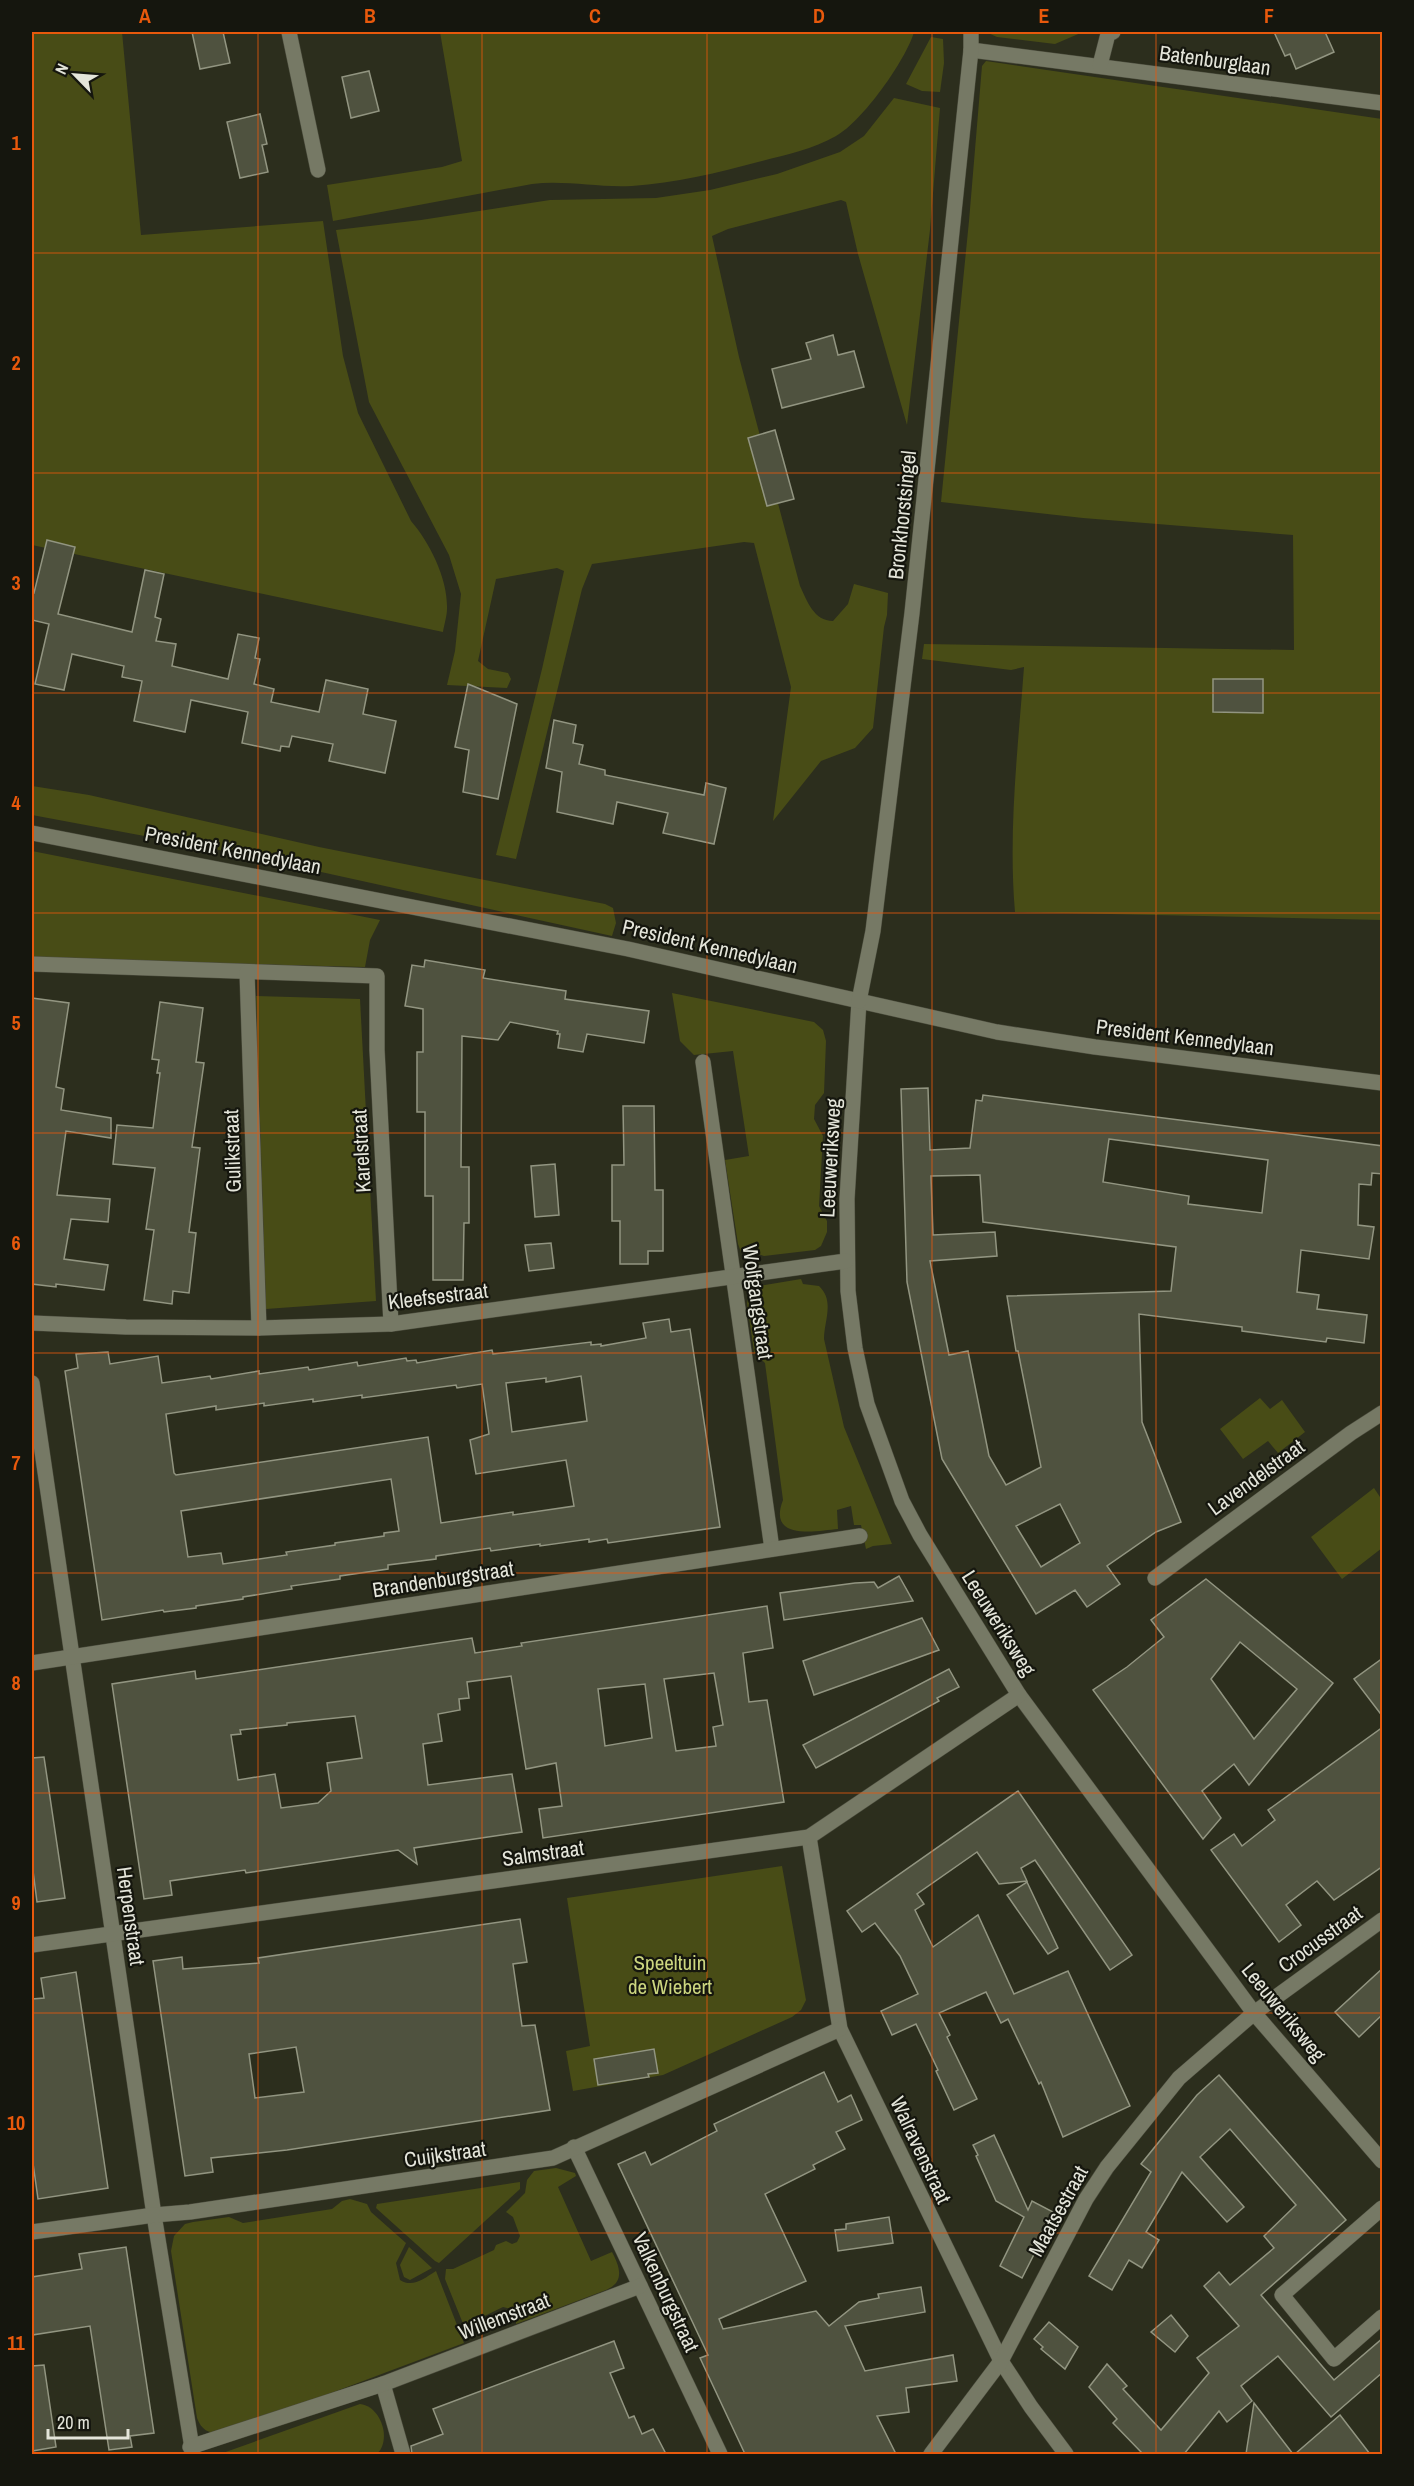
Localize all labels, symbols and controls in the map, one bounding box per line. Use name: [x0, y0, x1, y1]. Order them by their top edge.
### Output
text: A: [139, 2, 151, 29]
text: B: [364, 2, 376, 29]
text: C: [589, 2, 601, 29]
text: D: [813, 2, 825, 29]
text: E: [1039, 2, 1050, 29]
text: F: [1264, 2, 1274, 29]
street label: Batenburglaan: [1158, 38, 1272, 82]
north arrow: [45, 45, 105, 105]
text: N: [49, 60, 73, 78]
text: 1: [11, 129, 21, 156]
text: 2: [11, 349, 21, 376]
street label: Bronkhorstsingel: [881, 449, 923, 581]
text: 3: [11, 569, 21, 596]
text: 4: [11, 789, 21, 816]
street label: President Kennedylaan: [142, 819, 324, 881]
street label: President Kennedylaan: [620, 912, 800, 980]
text: 5: [11, 1009, 21, 1036]
street label: President Kennedylaan: [1094, 1012, 1276, 1062]
street label: Leeuweriksweg: [812, 1097, 848, 1218]
street label: Karelstraat: [344, 1108, 378, 1193]
street label: Gulikstraat: [216, 1109, 248, 1193]
text: 6: [11, 1229, 21, 1256]
street label: Wolfgangstraat: [736, 1243, 780, 1361]
street label: Kleefsestraat: [386, 1275, 490, 1317]
street label: Lavendelstraat: [1202, 1432, 1310, 1522]
text: 7: [11, 1449, 21, 1476]
street label: Brandenburgstraat: [370, 1553, 516, 1604]
street label: Leeuweriksweg: [955, 1565, 1043, 1682]
text: 8: [11, 1669, 21, 1696]
street label: Salmstraat: [500, 1833, 586, 1873]
street label: Herpenstraat: [110, 1865, 152, 1968]
text: 9: [11, 1889, 21, 1916]
street label: Crocusstraat: [1272, 1898, 1368, 1979]
park label: Speeltuin de Wiebert: [628, 1948, 712, 2001]
street label: Leeuweriksweg: [1235, 1956, 1333, 2068]
street label: Walravenstraat: [884, 2092, 959, 2209]
text: 10: [7, 2109, 25, 2136]
street label: Cuijkstraat: [402, 2134, 488, 2174]
street label: Maatsestraat: [1021, 2160, 1095, 2262]
street label: Valkenburgstraat: [626, 2227, 706, 2357]
street label: Willemstraat: [454, 2285, 554, 2347]
text: 11: [7, 2329, 26, 2356]
scale bar: [48, 2402, 128, 2440]
text: 20 m: [57, 2410, 90, 2435]

